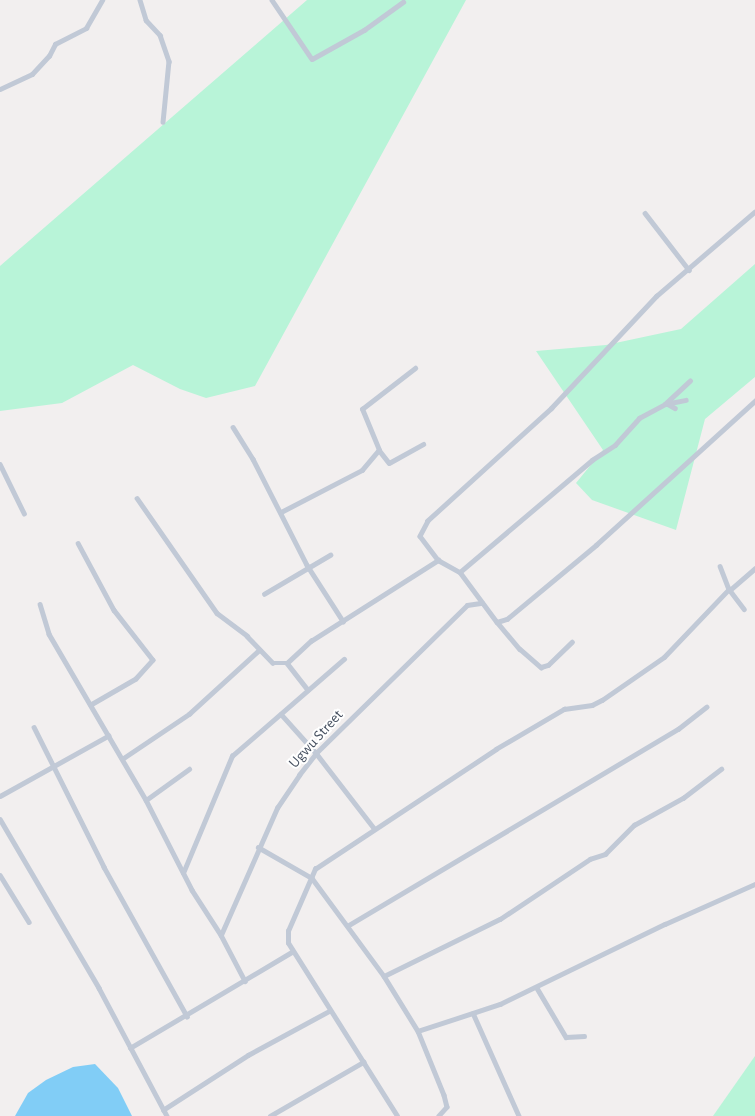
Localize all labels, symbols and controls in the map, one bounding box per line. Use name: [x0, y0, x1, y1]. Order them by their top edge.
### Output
street label: Ugwu Street: [285, 706, 347, 772]

